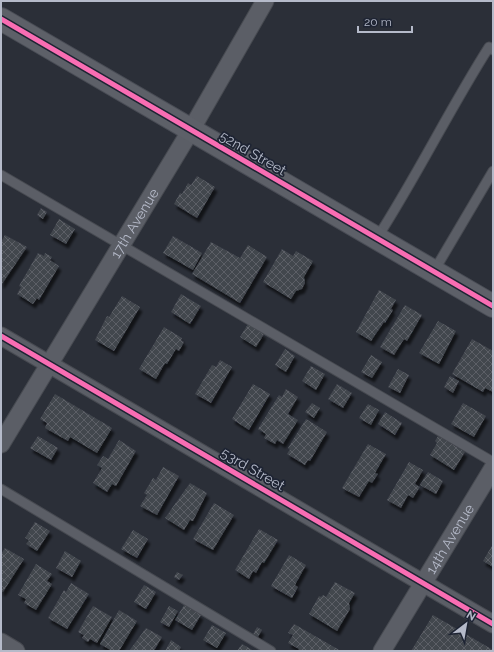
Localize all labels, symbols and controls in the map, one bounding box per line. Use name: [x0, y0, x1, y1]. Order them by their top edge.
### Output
scale bar: [358, 8, 412, 34]
text: 20 m: [364, 15, 392, 29]
street label: 52nd Street: [217, 128, 289, 179]
street label: 17th Avenue: [107, 185, 162, 261]
street label: 53rd Street: [218, 444, 288, 494]
street label: 14th Avenue: [423, 501, 477, 577]
north arrow: [446, 604, 486, 644]
text: N: [464, 608, 478, 624]

